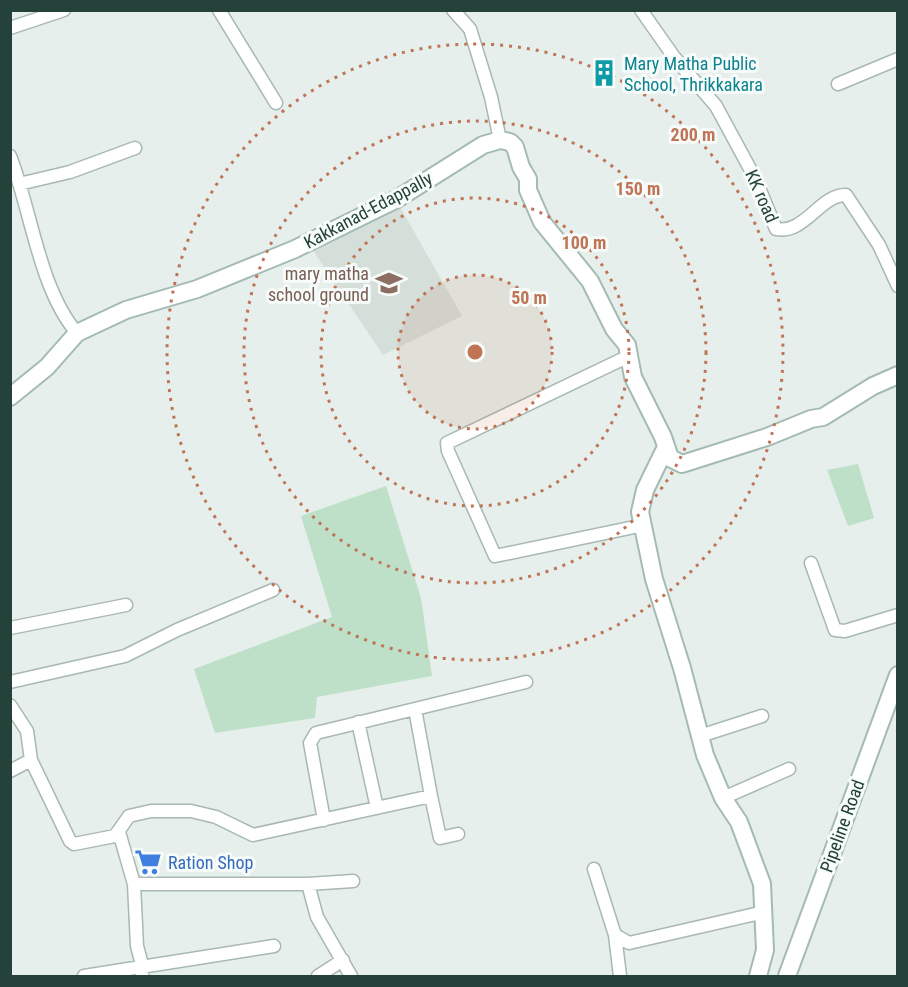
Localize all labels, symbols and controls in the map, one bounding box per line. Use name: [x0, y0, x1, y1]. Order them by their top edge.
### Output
place label: Mary Matha Public School, Thrikkakara: [624, 53, 763, 95]
building icon: Mary Matha Public School, Thrikkakara: [589, 58, 619, 88]
text: 200 m: [671, 124, 715, 145]
street label: KK road: [741, 166, 783, 226]
street label: Kakkanad-Edappally: [300, 167, 436, 253]
text: 150 m: [616, 178, 660, 199]
text: 100 m: [562, 232, 606, 253]
place label: mary matha school ground: [268, 263, 369, 305]
school or university icon: mary matha school ground: [374, 268, 404, 298]
text: 50 m: [511, 287, 547, 308]
centre of rings: [465, 342, 485, 362]
street label: Pipeline Road: [816, 777, 868, 875]
supermarket icon: Ration Shop: [133, 847, 163, 877]
place label: Ration Shop: [168, 852, 254, 873]

